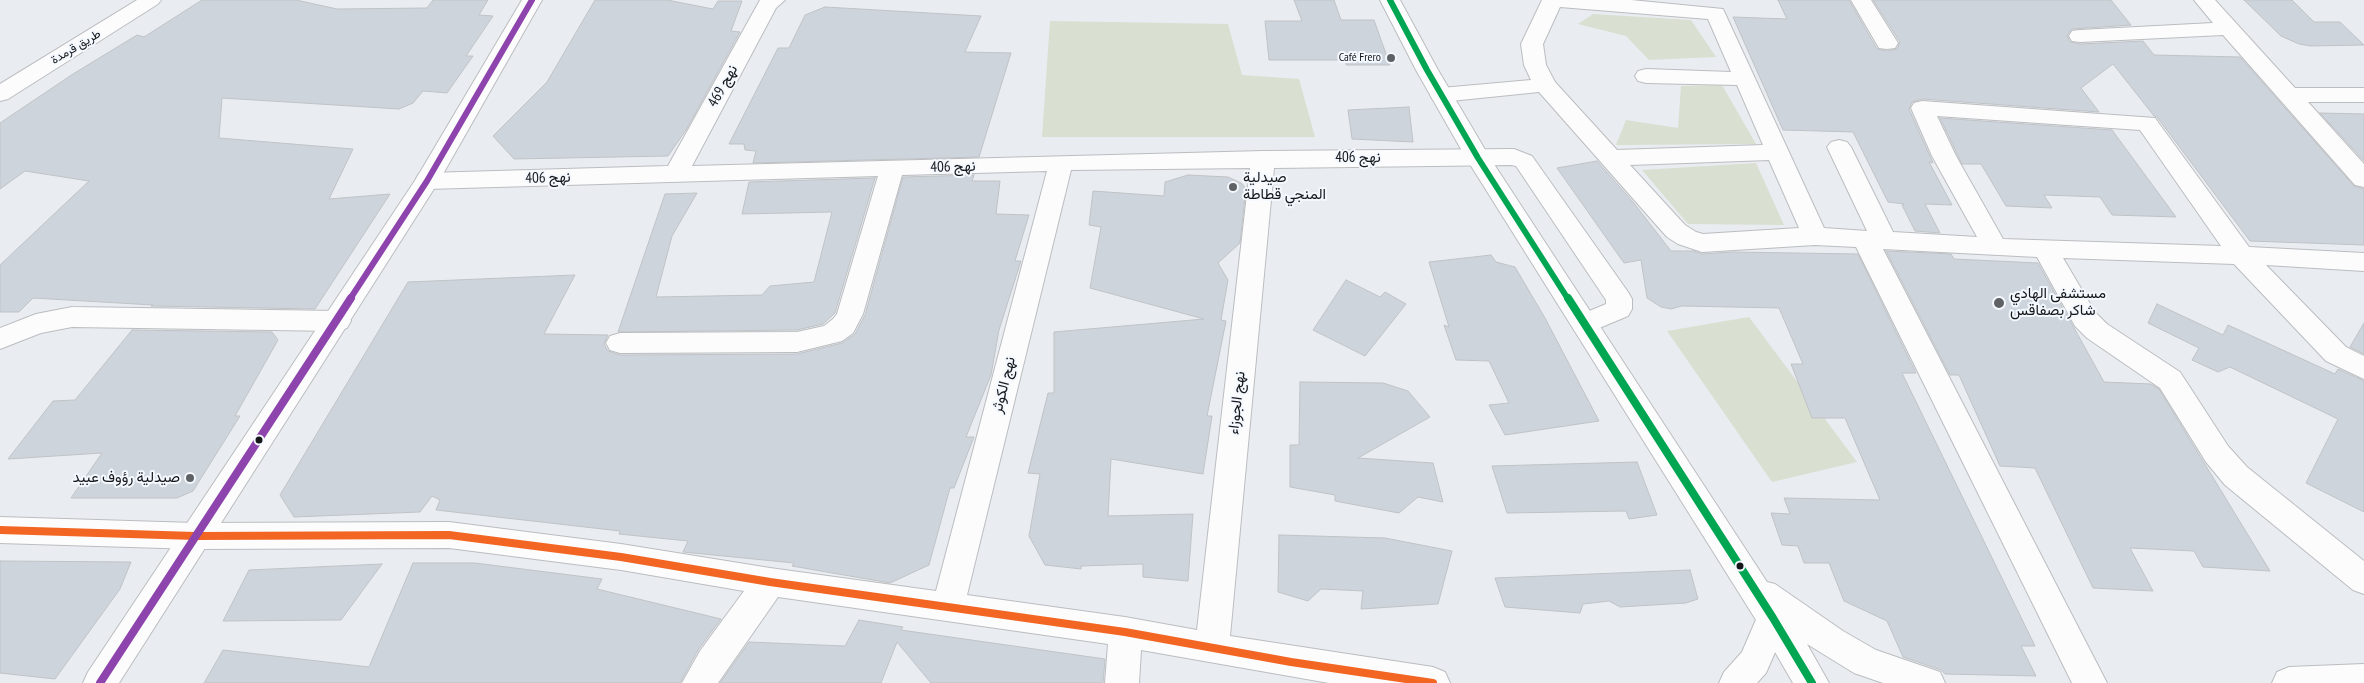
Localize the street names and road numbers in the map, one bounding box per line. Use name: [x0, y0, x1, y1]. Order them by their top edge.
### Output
street label: طريق قرمدة: [48, 27, 104, 67]
street label: نهج 469: [704, 62, 742, 110]
street label: نهج 406: [1335, 149, 1381, 167]
street label: نهج 406: [930, 157, 976, 177]
street label: نهج 406: [525, 168, 571, 188]
street label: نهج الكوثر: [988, 355, 1020, 415]
street label: نهج الجوزاء: [1225, 370, 1249, 436]

